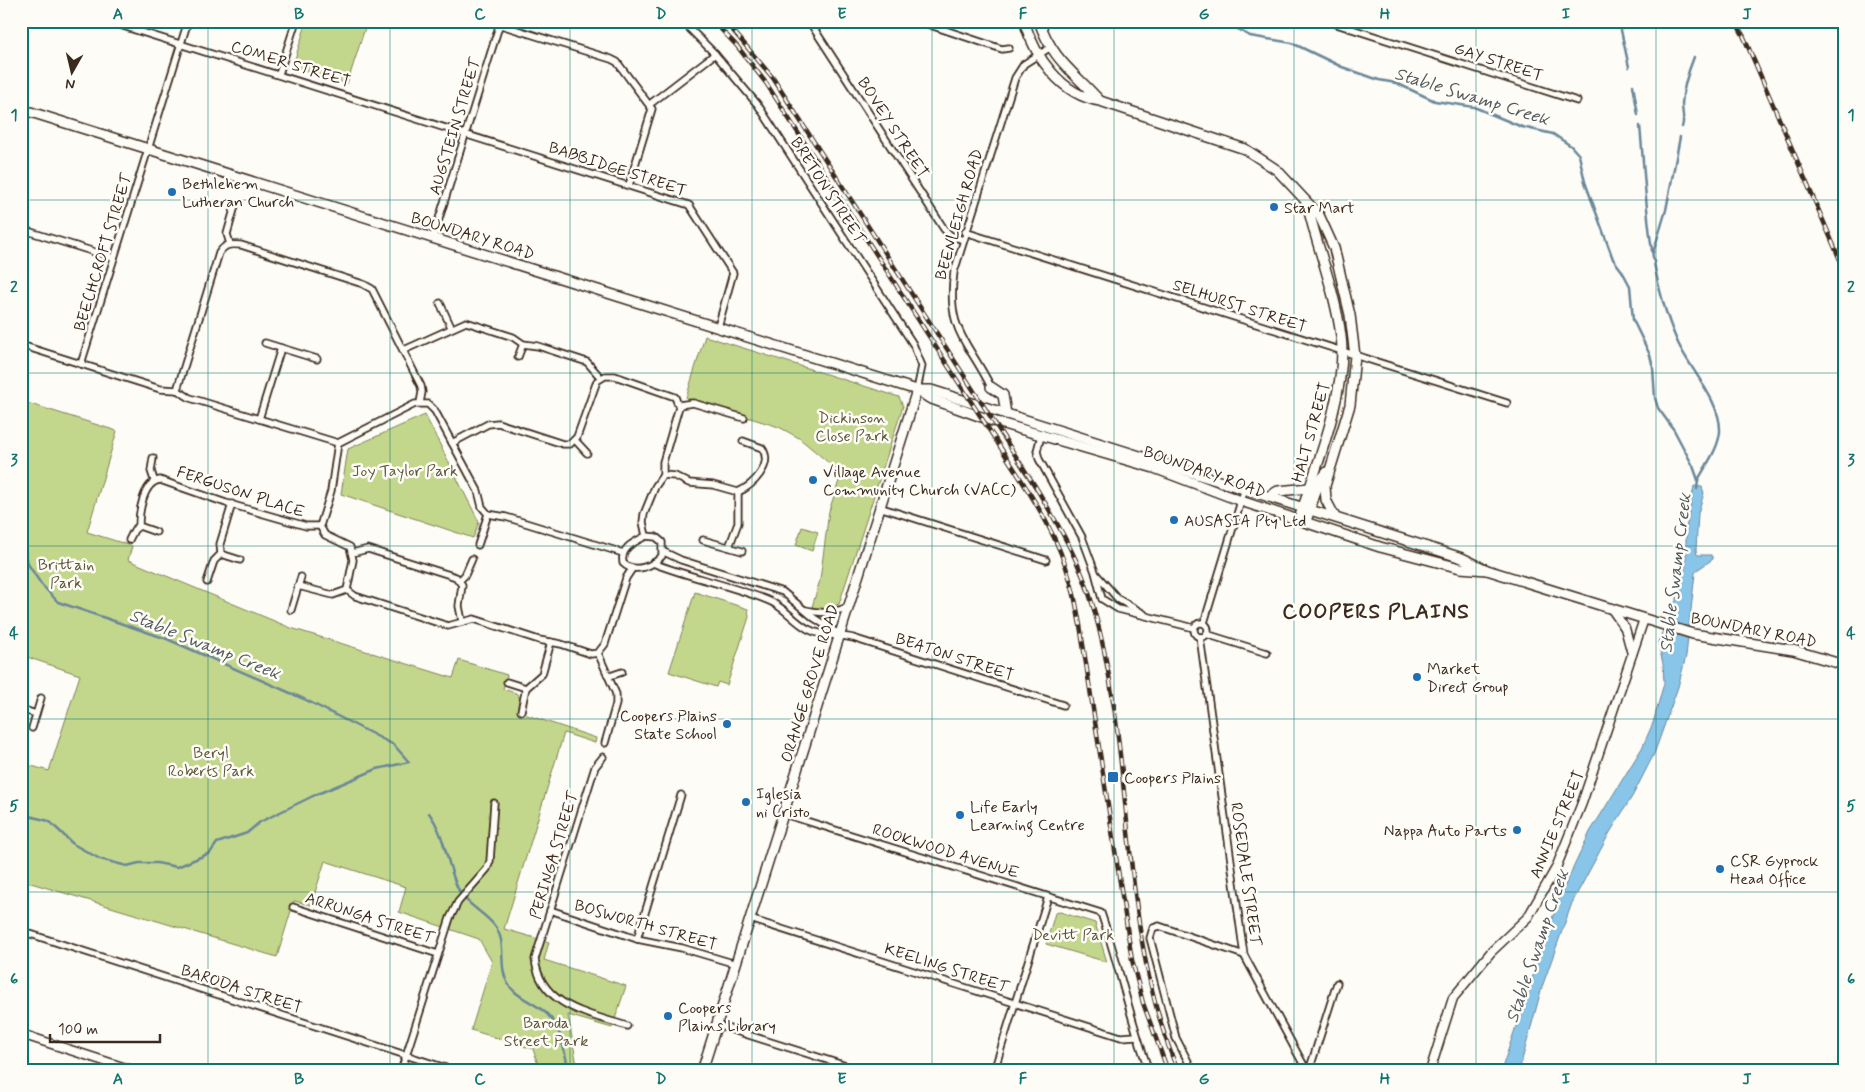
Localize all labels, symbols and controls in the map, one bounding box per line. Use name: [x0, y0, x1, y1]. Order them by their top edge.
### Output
text: A: [113, 4, 123, 25]
text: B: [294, 4, 304, 25]
text: C: [474, 4, 486, 25]
text: D: [655, 4, 667, 25]
text: E: [837, 4, 847, 25]
text: F: [1019, 4, 1028, 25]
text: G: [1199, 4, 1210, 25]
text: H: [1380, 4, 1391, 25]
text: I: [1562, 4, 1571, 25]
text: J: [1742, 4, 1752, 25]
street label: COMER STREET: [228, 36, 353, 93]
street label: GAY STREET: [1451, 38, 1546, 87]
north arrow: [48, 48, 98, 98]
street label: AUGSTEIN STREET: [425, 54, 487, 198]
water label: Stable Swamp Creek: [1392, 62, 1553, 132]
street label: BOVEY STREET: [852, 73, 933, 182]
text: N: [64, 74, 76, 93]
text: 1: [10, 105, 18, 126]
text: 1: [1847, 105, 1855, 126]
street label: BRETON STREET: [785, 133, 871, 249]
street label: BABBIDGE STREET: [546, 137, 689, 202]
street label: BEENLEIGH ROAD: [931, 146, 988, 282]
street label: BEECHCROFT STREET: [69, 170, 138, 334]
place label: Bethlehem Lutheran Church: [182, 174, 294, 213]
marker: Bethlehem Lutheran Church: [166, 186, 178, 198]
place label: Star Mart: [1284, 198, 1355, 219]
marker: Star Mart: [1268, 201, 1280, 213]
street label: BOUNDARY ROAD: [408, 208, 537, 265]
street label: SELHURST STREET: [1170, 275, 1309, 338]
text: 2: [10, 277, 18, 298]
text: 2: [1847, 277, 1855, 298]
street label: HALT STREET: [1287, 380, 1336, 485]
park label: Dickinson Close Park: [815, 408, 889, 447]
street label: BOUNDARY ROAD: [1141, 442, 1268, 503]
text: 3: [10, 450, 18, 471]
text: 3: [1847, 450, 1855, 471]
park label: Joy Taylor Park: [352, 461, 458, 482]
street label: FERGUSON PLACE: [174, 462, 307, 523]
place label: Village Avenue Community Church (VACC): [823, 462, 1016, 501]
marker: Village Avenue Community Church (VACC): [807, 474, 819, 486]
water label: Stable Swamp Creek: [1654, 491, 1698, 654]
place label: AUSASIA Pty Ltd: [1184, 511, 1306, 532]
marker: AUSASIA Pty Ltd: [1168, 514, 1180, 526]
park label: Brittain Park: [38, 555, 94, 594]
district label: COOPERS PLAINS: [1282, 598, 1470, 626]
street label: ORANGE GROVE ROAD: [776, 602, 844, 765]
water label: Stable Swamp Creek: [126, 604, 284, 686]
street label: BOUNDARY ROAD: [1689, 608, 1819, 653]
text: 4: [9, 623, 19, 644]
text: 4: [1846, 623, 1856, 644]
street label: BEATON STREET: [893, 628, 1016, 686]
place label: Market Direct Group: [1427, 659, 1509, 698]
marker: Market Direct Group: [1411, 671, 1423, 683]
place label: Coopers Plains State School: [620, 706, 717, 745]
marker: Coopers Plains State School: [721, 718, 733, 730]
park label: Beryl Roberts Park: [168, 743, 254, 782]
street label: ANNIE STREET: [1525, 767, 1590, 882]
place label: Coopers Plains: [1124, 768, 1221, 789]
marker: Coopers Plains: [1106, 770, 1120, 784]
place label: Iglesia ni Cristo: [756, 784, 810, 823]
street label: PERINGA STREET: [525, 788, 584, 922]
text: 5: [9, 796, 19, 817]
marker: Iglesia ni Cristo: [740, 796, 752, 808]
text: 5: [1846, 796, 1856, 817]
place label: Life Early Learning Centre: [970, 797, 1085, 837]
street label: ROSEDALE STREET: [1225, 801, 1266, 948]
marker: Life Early Learning Centre: [954, 809, 966, 821]
street label: ROOKWOOD AVENUE: [870, 819, 1021, 884]
place label: Nappa Auto Parts: [1384, 821, 1507, 842]
marker: Nappa Auto Parts: [1511, 824, 1523, 836]
place label: CSR Gyprock Head Office: [1730, 851, 1818, 890]
marker: CSR Gyprock Head Office: [1714, 863, 1726, 875]
water label: Stable Swamp Creek: [1501, 866, 1576, 1026]
street label: ARRUNGA STREET: [302, 888, 438, 949]
street label: BOSWORTH STREET: [572, 895, 719, 956]
park label: Devitt Park: [1032, 925, 1114, 946]
street label: KEELING STREET: [882, 938, 1012, 999]
street label: BARODA STREET: [178, 960, 305, 1019]
text: 6: [10, 969, 18, 990]
text: 6: [1847, 969, 1855, 990]
place label: Coopers Plains Library: [678, 998, 776, 1037]
marker: Coopers Plains Library: [662, 1010, 674, 1022]
scale bar: [50, 1012, 160, 1044]
park label: Baroda Street Park: [504, 1013, 588, 1052]
text: 100 m: [58, 1020, 98, 1040]
text: A: [113, 1069, 123, 1090]
text: B: [294, 1069, 304, 1090]
text: C: [474, 1069, 486, 1090]
text: D: [655, 1069, 667, 1090]
text: E: [837, 1069, 847, 1090]
text: F: [1019, 1069, 1028, 1090]
text: G: [1199, 1069, 1210, 1090]
text: H: [1380, 1069, 1391, 1090]
text: I: [1562, 1069, 1571, 1090]
text: J: [1742, 1069, 1752, 1090]

